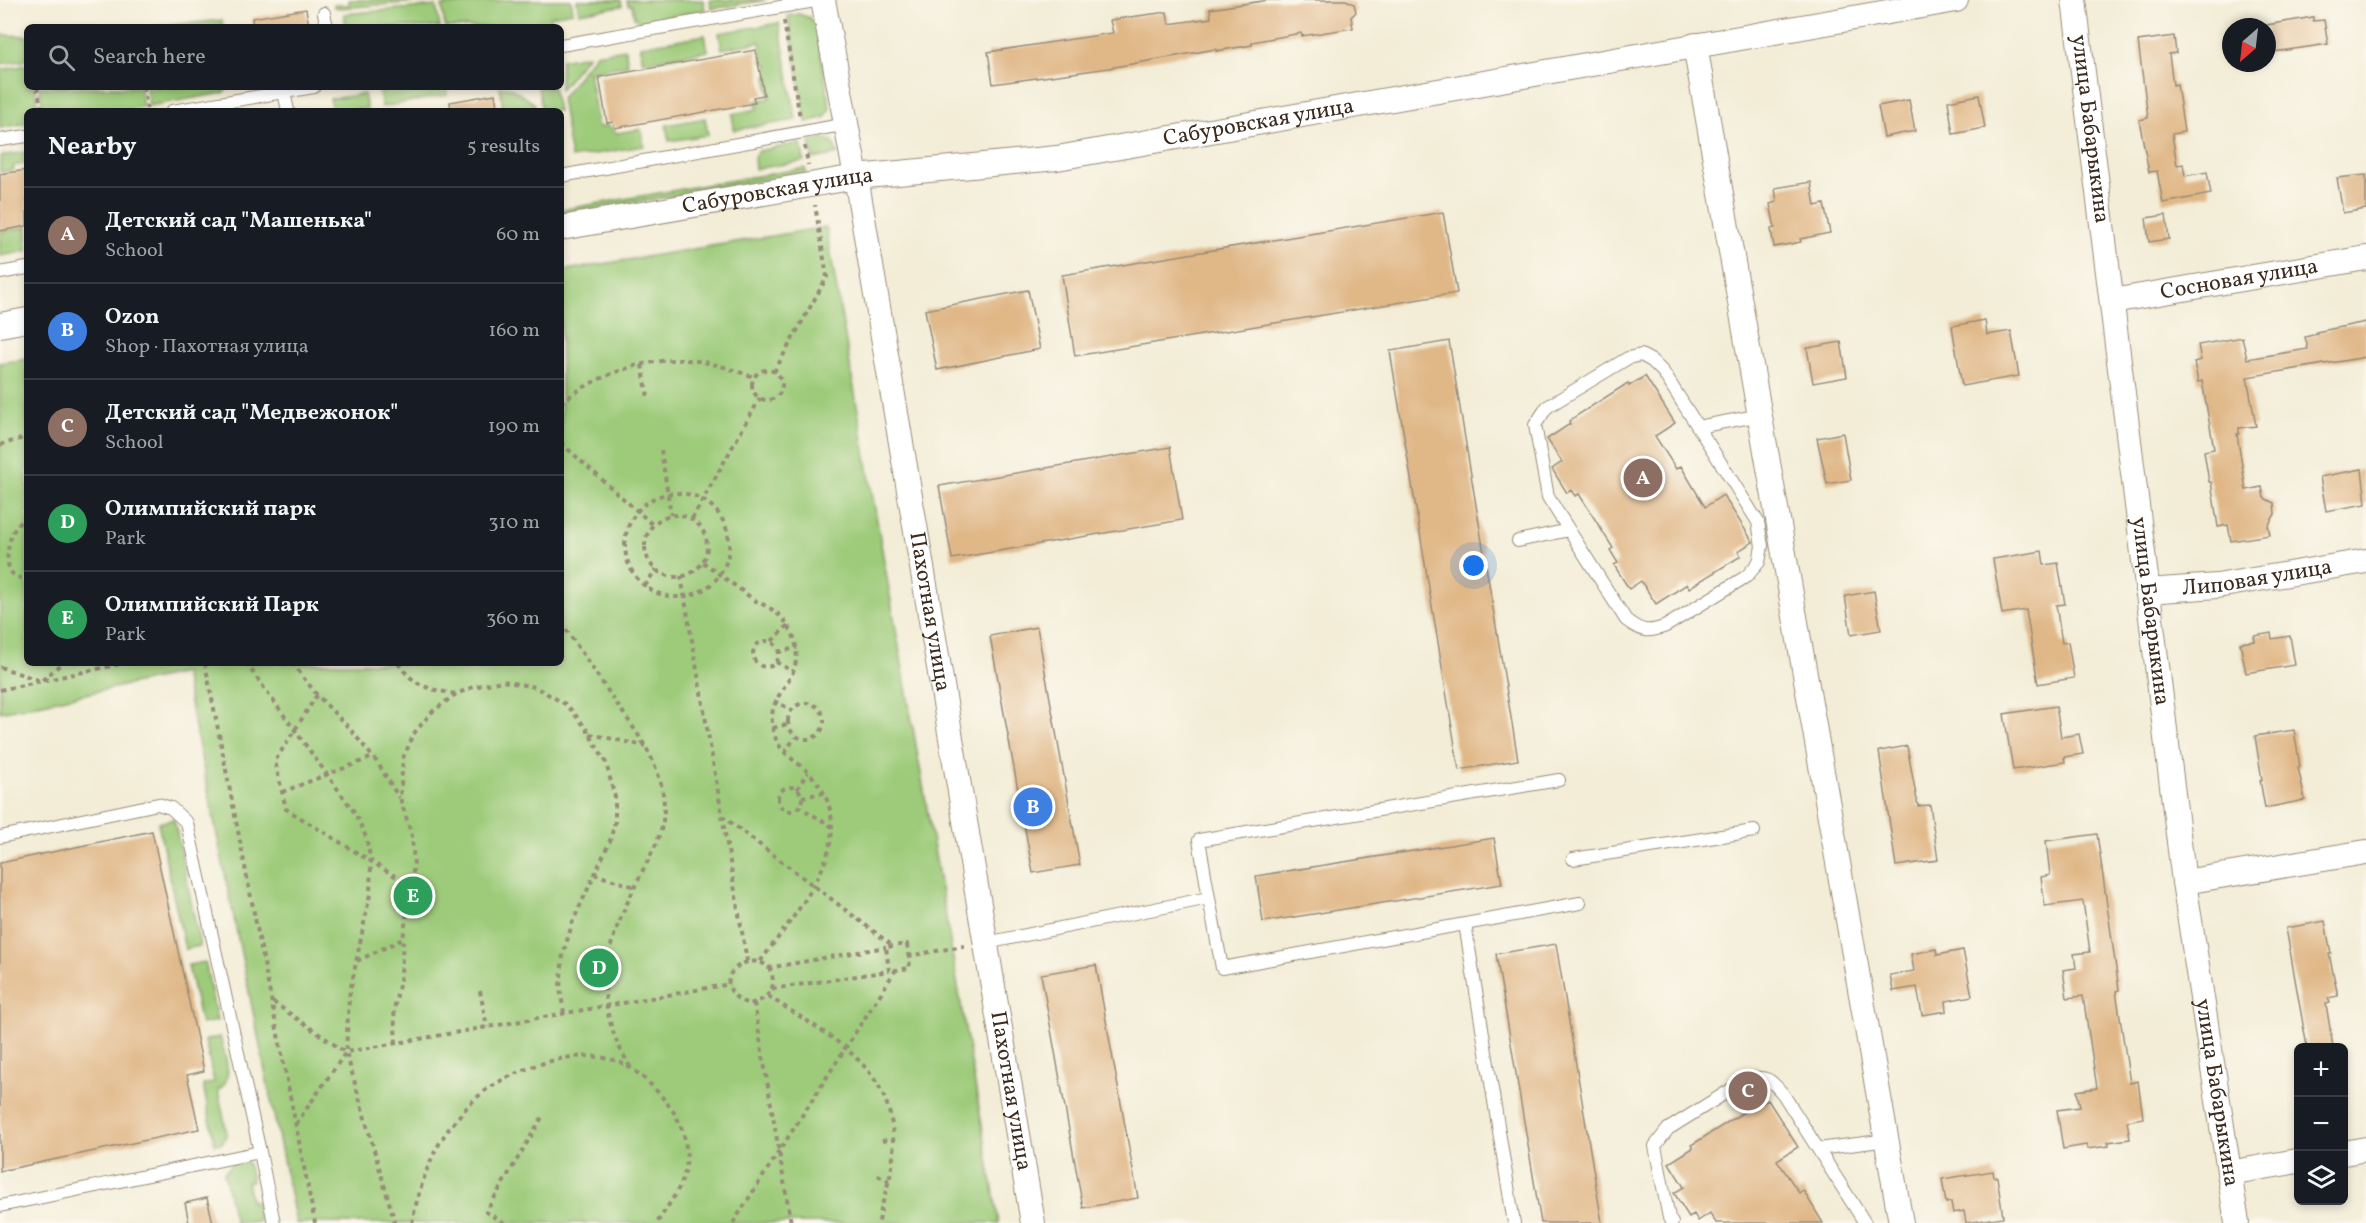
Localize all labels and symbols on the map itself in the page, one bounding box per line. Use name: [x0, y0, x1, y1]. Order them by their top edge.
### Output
north arrow: [2222, 18, 2276, 72]
street label: улица Бабарыкина: [2063, 33, 2117, 225]
street label: Сабуровская улица: [1161, 91, 1356, 155]
street label: Сабуровская улица: [680, 160, 875, 222]
street label: Сосновая улица: [2158, 251, 2321, 308]
pin: A: [1624, 456, 1662, 500]
street label: улица Бабарыкина: [2123, 515, 2177, 707]
street label: Пахотная улица: [901, 530, 958, 694]
your location: [1459, 551, 1488, 580]
street label: Липовая улица: [2181, 551, 2335, 604]
pin: B: [1014, 784, 1052, 830]
pin: E: [394, 874, 432, 918]
pin: D: [580, 946, 618, 990]
street label: улица Бабарыкина: [2187, 996, 2247, 1189]
street label: Пахотная улица: [982, 1009, 1039, 1173]
pin: C: [1728, 1068, 1768, 1114]

